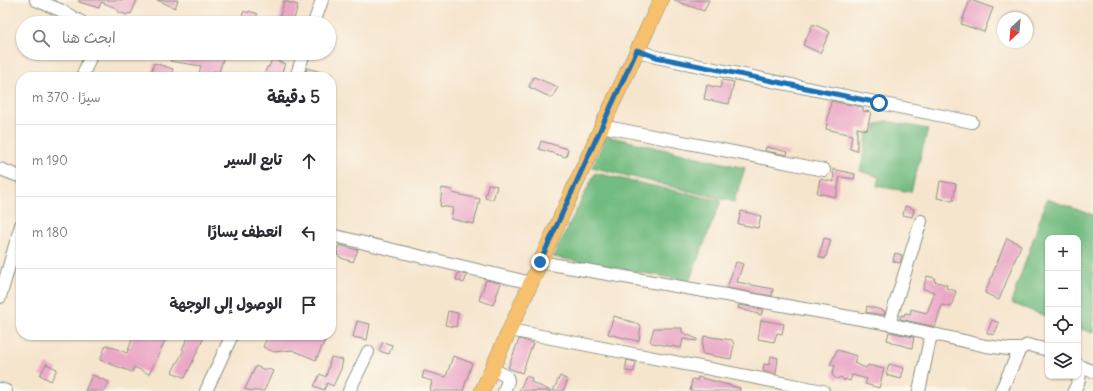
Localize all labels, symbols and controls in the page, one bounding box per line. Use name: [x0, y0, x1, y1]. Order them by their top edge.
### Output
north arrow: [997, 12, 1033, 48]
search box: [16, 16, 336, 60]
icon: search: [30, 27, 52, 49]
text: ابحث هنا: [62, 28, 116, 47]
text: 5 دقيقة: [267, 86, 320, 108]
text: سيرًا · 370 m: [32, 89, 101, 106]
route start: [870, 94, 888, 112]
text: تابع السير: [225, 150, 282, 169]
icon: ahead: [298, 150, 320, 172]
text: 190 m: [32, 152, 68, 169]
text: انعطف يسارًا: [208, 222, 282, 241]
icon: left: [298, 222, 320, 244]
text: 180 m: [32, 224, 68, 241]
map controls: [1045, 235, 1081, 379]
button: +: [1045, 235, 1081, 271]
route end: [531, 253, 549, 271]
button: −: [1045, 271, 1081, 307]
text: الوصول إلى الوجهة: [169, 294, 282, 313]
icon: arrive: [298, 294, 320, 316]
button: locate: [1045, 307, 1081, 343]
button: layers: [1045, 343, 1081, 379]

